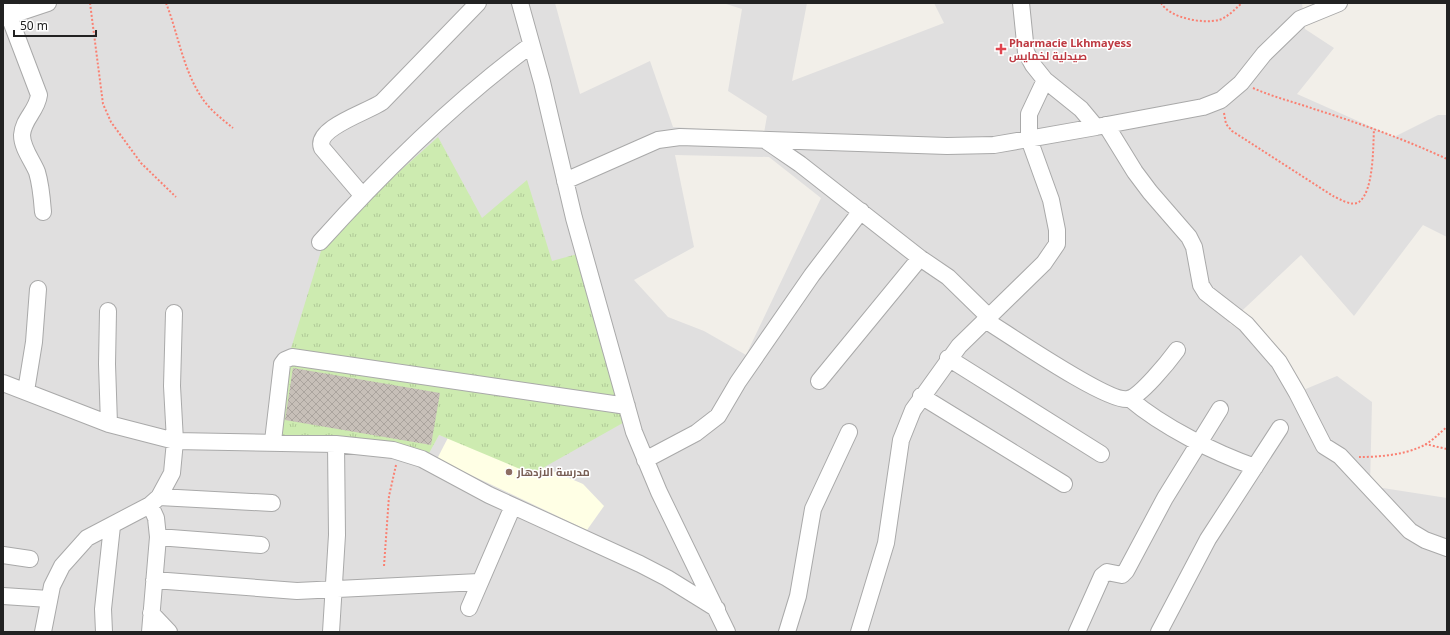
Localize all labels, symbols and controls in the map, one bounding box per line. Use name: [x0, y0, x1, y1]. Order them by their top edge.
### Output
scale bar: [14, 12, 96, 38]
text: 50 m: [20, 17, 48, 34]
place label: Pharmacie Lkhmayess صيدلية لخمايس: [1009, 35, 1132, 63]
marker: Pharmacie Lkhmayess صيدلية لخمايس: [996, 44, 1006, 54]
place label: مدرسة الازدهار: [516, 464, 590, 479]
marker: مدرسة الازدهار: [504, 467, 514, 477]

